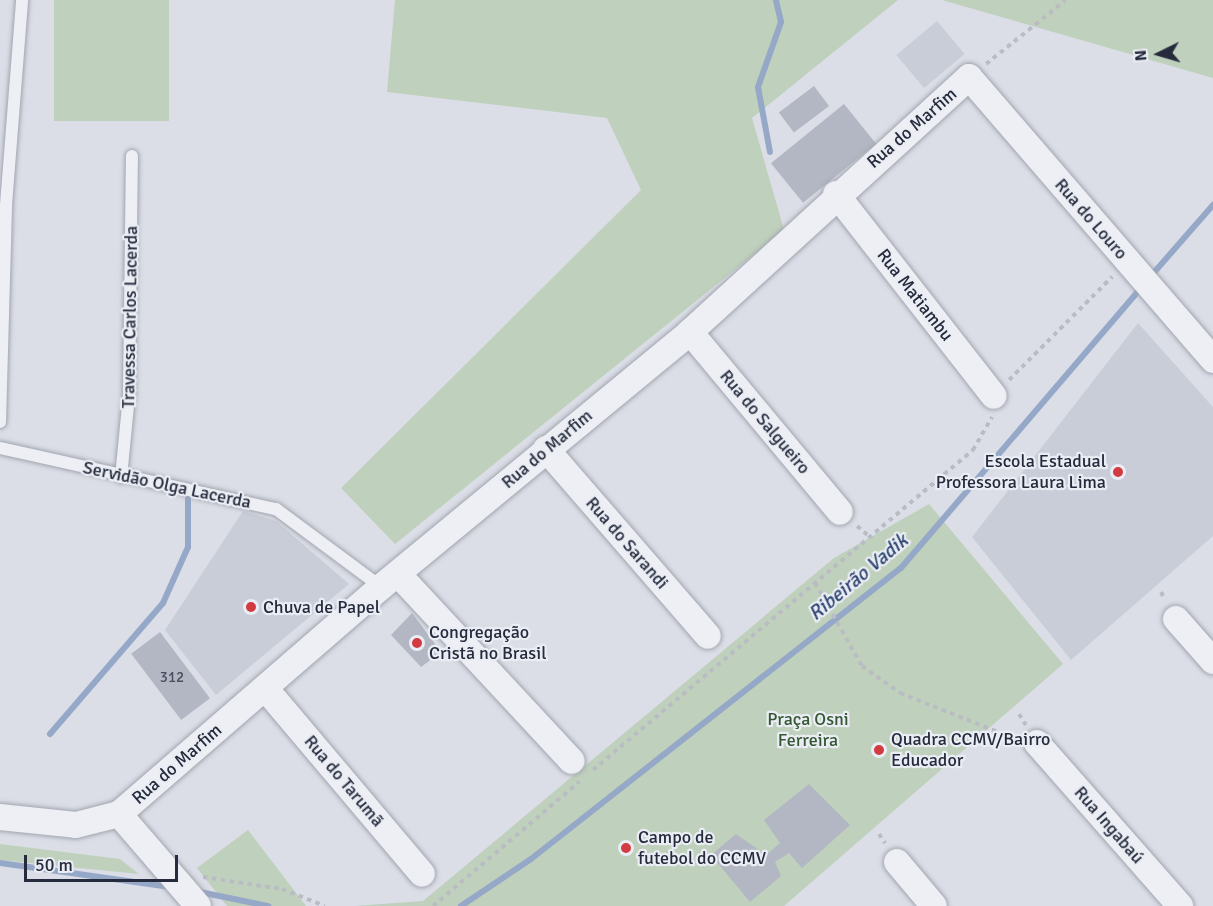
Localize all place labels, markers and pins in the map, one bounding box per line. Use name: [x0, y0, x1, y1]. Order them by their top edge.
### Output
place label: Escola Estadual Professora Laura Lima: [936, 451, 1106, 494]
marker: Escola Estadual Professora Laura Lima: [1111, 465, 1125, 479]
place label: Chuva de Papel: [263, 596, 380, 618]
marker: Chuva de Papel: [244, 600, 258, 614]
place label: Congregação Cristã no Brasil: [429, 622, 546, 664]
marker: Congregação Cristã no Brasil: [410, 636, 424, 650]
place label: Quadra CCMV/Bairro Educador: [891, 729, 1050, 771]
marker: Quadra CCMV/Bairro Educador: [872, 743, 886, 757]
place label: Campo de futebol do CCMV: [638, 827, 766, 870]
marker: Campo de futebol do CCMV: [619, 841, 633, 855]

